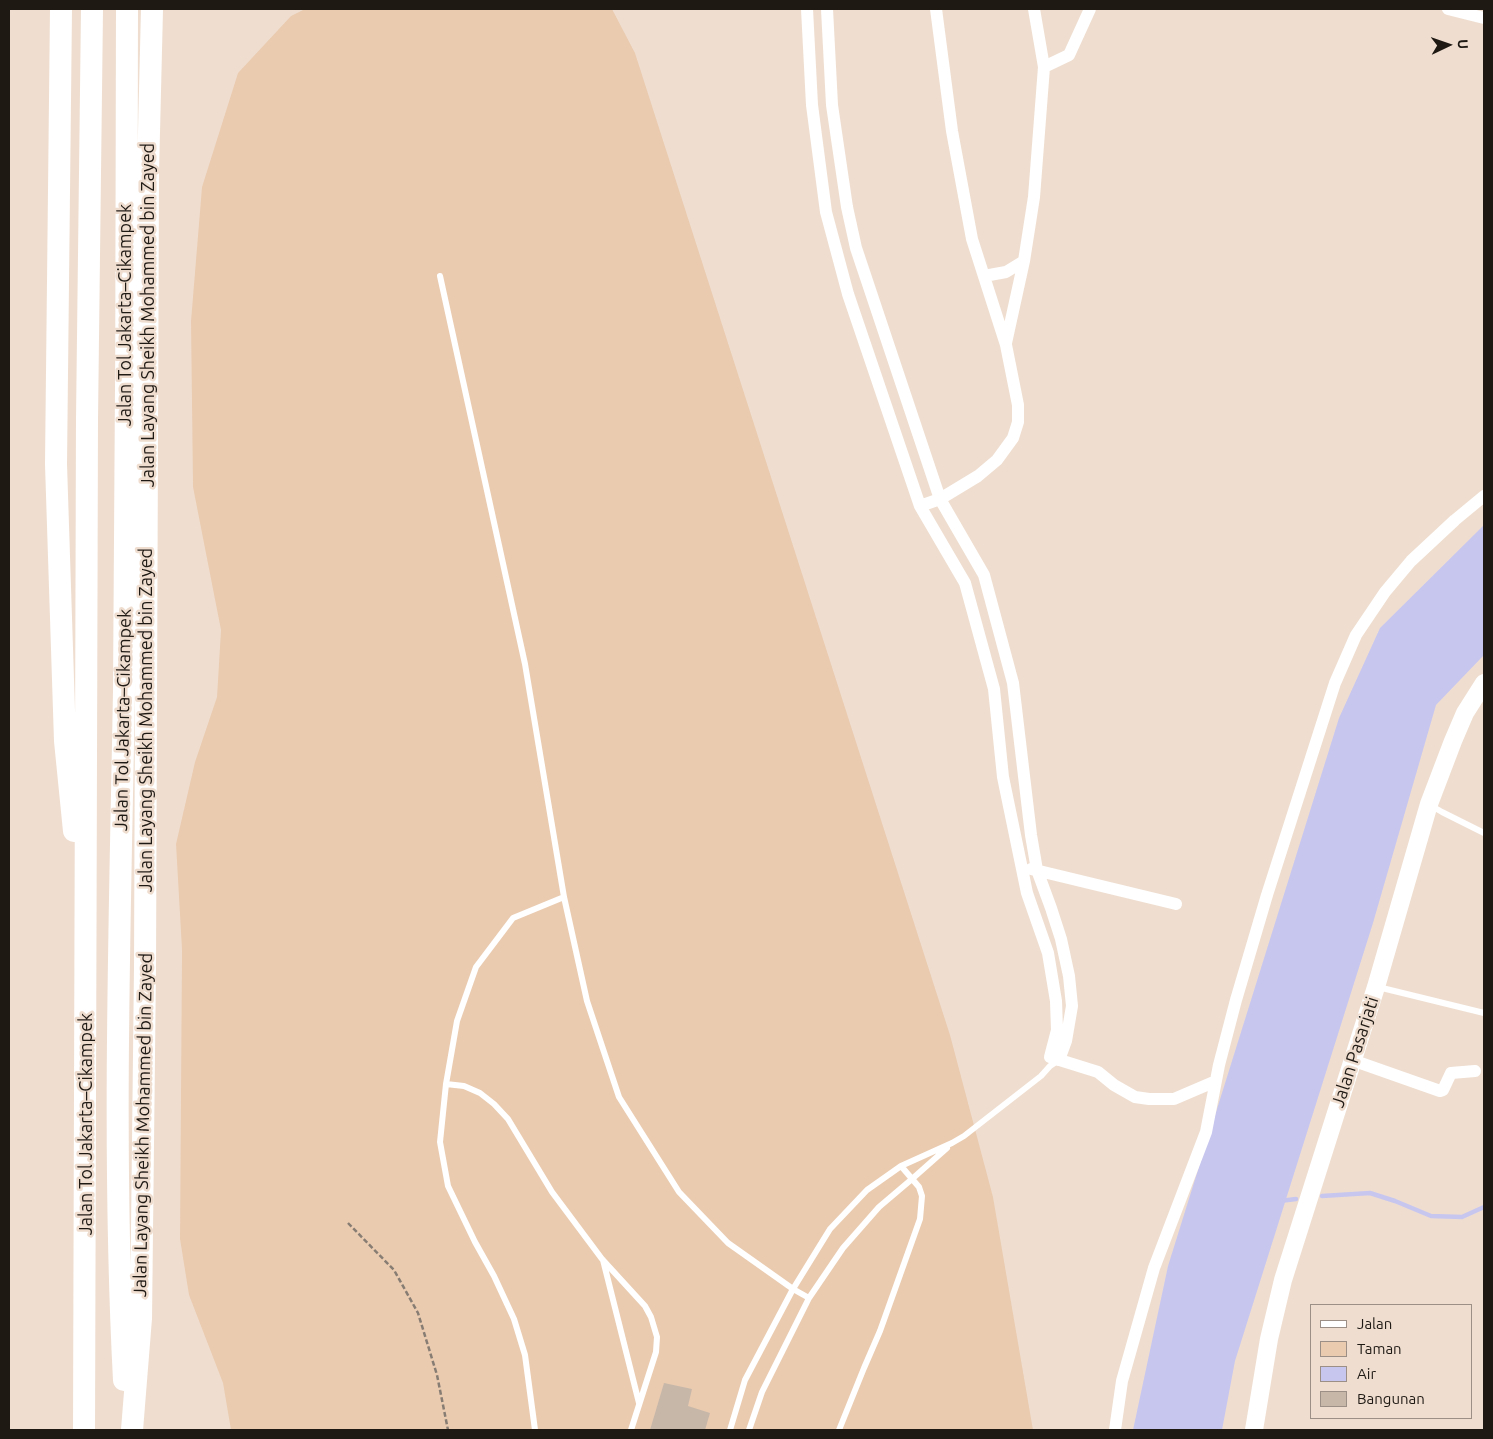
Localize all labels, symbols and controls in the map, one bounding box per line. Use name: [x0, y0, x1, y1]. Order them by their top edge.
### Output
north arrow: [1423, 20, 1473, 70]
text: U: [1455, 39, 1471, 50]
street label: Jalan Layang Sheikh Mohammed bin Zayed: [137, 143, 159, 487]
street label: Jalan Tol Jakarta–Cikampek: [114, 204, 136, 426]
street label: Jalan Layang Sheikh Mohammed bin Zayed: [135, 548, 157, 892]
street label: Jalan Tol Jakarta–Cikampek: [110, 609, 136, 831]
street label: Jalan Layang Sheikh Mohammed bin Zayed: [129, 953, 157, 1297]
street label: Jalan Pasarjati: [1327, 994, 1383, 1110]
street label: Jalan Tol Jakarta–Cikampek: [75, 1013, 97, 1235]
legend: [1310, 1304, 1473, 1419]
text: Jalan: [1357, 1315, 1392, 1332]
text: Taman: [1357, 1340, 1402, 1357]
text: Air: [1357, 1365, 1376, 1382]
text: Bangunan: [1357, 1390, 1425, 1407]

